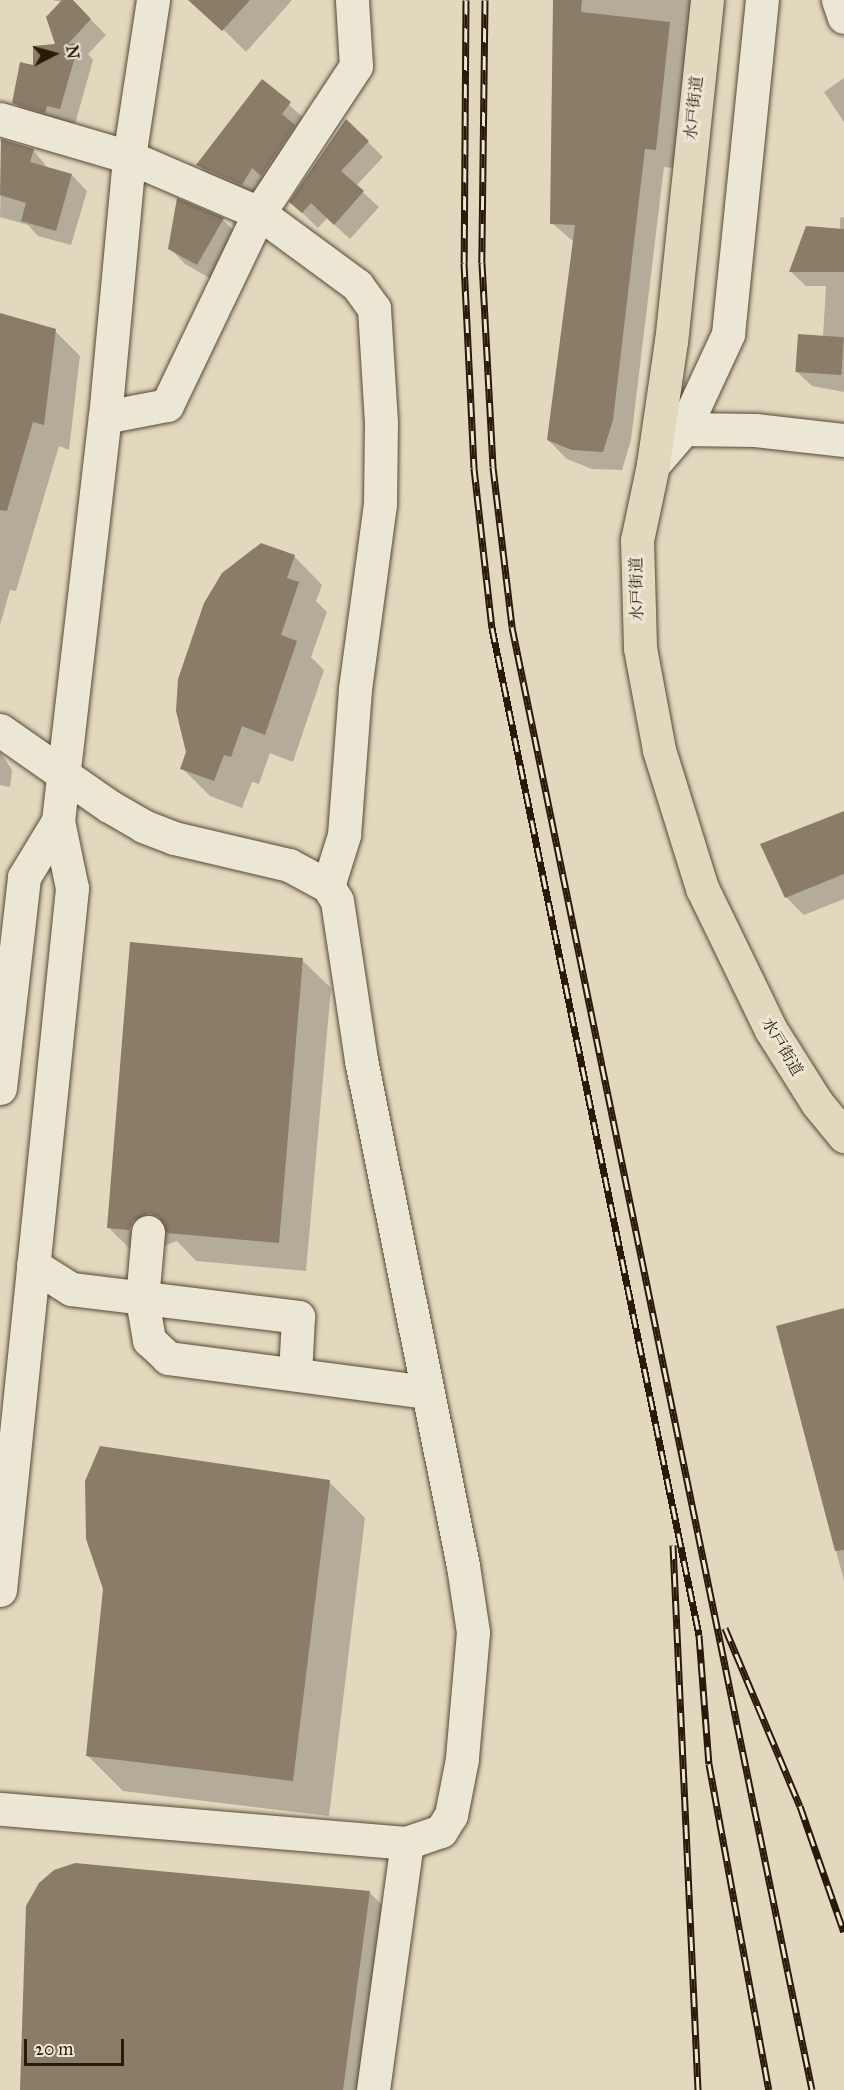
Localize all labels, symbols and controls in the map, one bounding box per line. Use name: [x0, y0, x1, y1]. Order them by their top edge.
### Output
north arrow: [24, 24, 84, 84]
text: N: [62, 44, 83, 60]
street label: 水戸街道: [681, 75, 707, 141]
street label: 水戸街道: [627, 557, 647, 621]
street label: 水戸街道: [757, 1015, 807, 1079]
scale bar: [27, 2027, 128, 2065]
text: 20 m: [35, 2038, 73, 2060]

